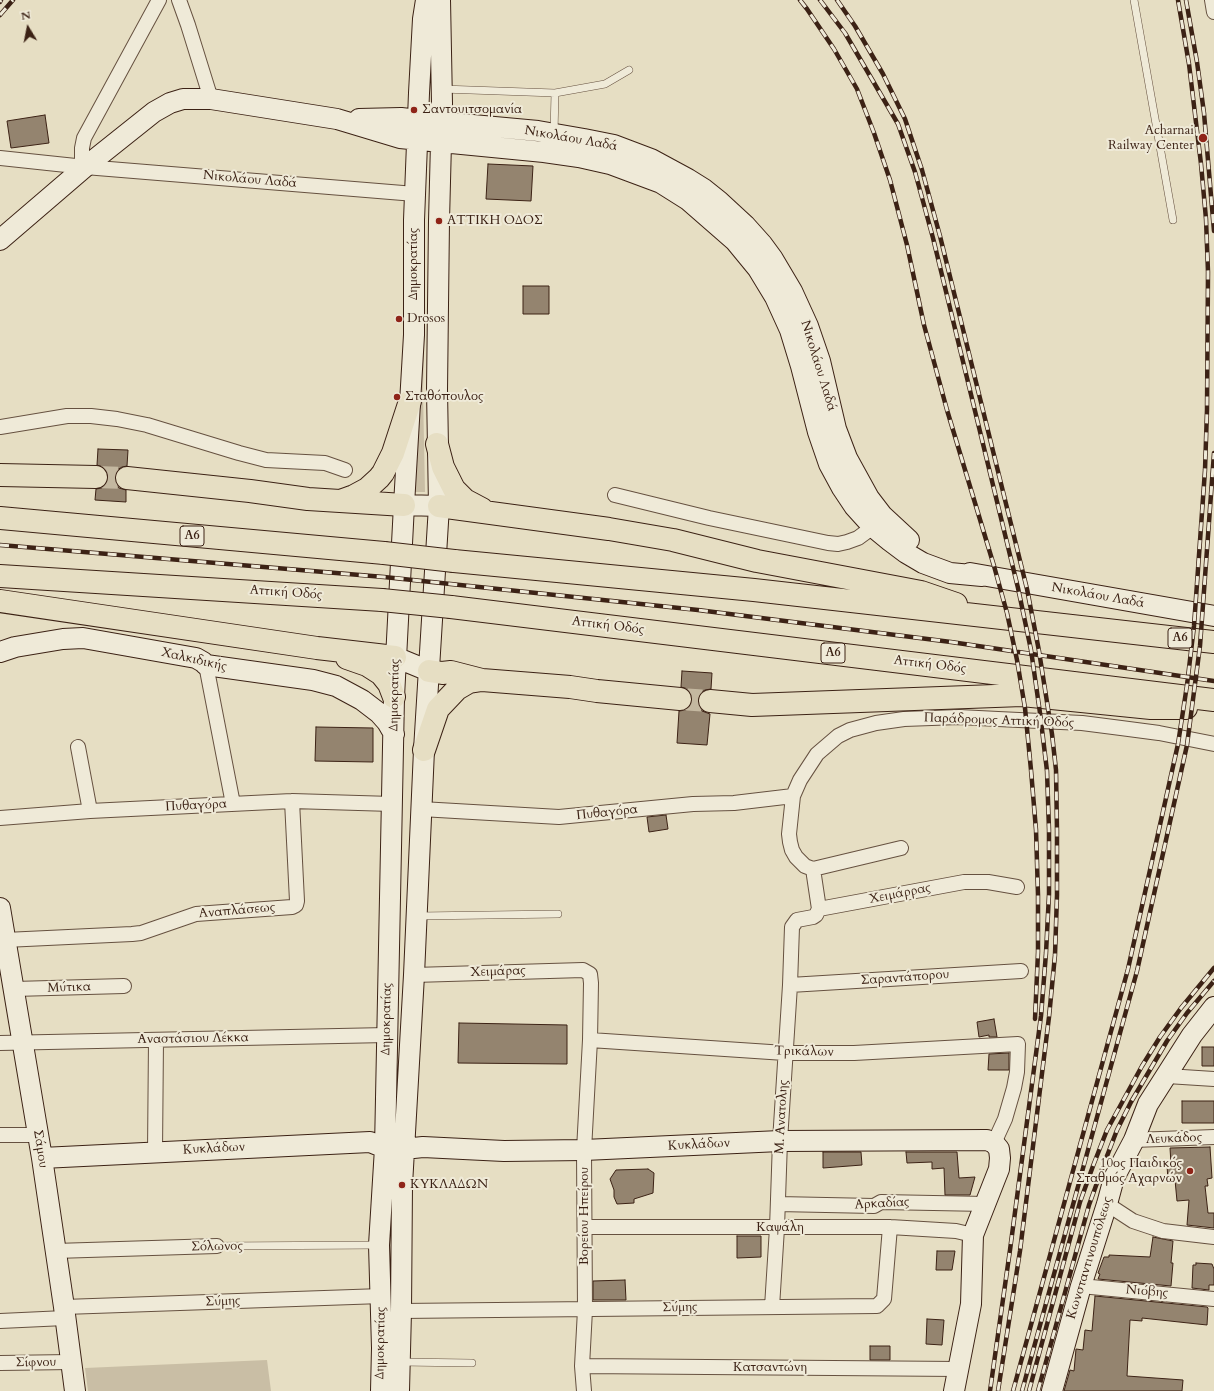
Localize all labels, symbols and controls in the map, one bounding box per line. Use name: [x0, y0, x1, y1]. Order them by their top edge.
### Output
text: N: [20, 7, 32, 24]
north arrow: [8, 8, 48, 48]
place label: Σαντουιτσομανία: [422, 102, 522, 118]
marker: Σαντουιτσομανία: [409, 105, 419, 115]
street label: Νικολάου Λαδά: [523, 123, 619, 155]
place label: Acharnai Railway Center: [1108, 123, 1194, 154]
marker: Acharnai Railway Center: [1197, 132, 1209, 144]
street label: Νικολάου Λαδά: [202, 168, 298, 192]
place label: ΑΤΤΙΚΗ ΟΔΟΣ: [447, 213, 543, 229]
marker: ΑΤΤΙΚΗ ΟΔΟΣ: [434, 216, 444, 226]
street label: Δημοκρατίας: [406, 228, 422, 300]
place label: Drosos: [407, 311, 445, 327]
marker: Drosos: [394, 314, 404, 324]
street label: Νικολάου Λαδά: [797, 319, 839, 413]
place label: Σταθόπουλος: [405, 389, 484, 405]
marker: Σταθόπουλος: [392, 392, 402, 402]
road number: Α6: [180, 526, 204, 546]
street label: Νικολάου Λαδά: [1050, 580, 1146, 612]
street label: Αττική Οδός: [249, 583, 323, 603]
street label: Αττική Οδός: [571, 614, 645, 638]
road number: Α6: [1168, 628, 1192, 648]
road number: Α6: [821, 643, 845, 663]
street label: Χαλκιδικής: [160, 645, 228, 675]
street label: Αττική Οδός: [893, 653, 967, 677]
street label: Δημοκρατίας: [387, 659, 403, 731]
street label: Παράδρομος Αττική Οδός: [924, 711, 1074, 731]
street label: Πυθαγόρα: [165, 797, 227, 815]
street label: Πυθαγόρα: [576, 802, 638, 824]
street label: Χειμάρρας: [868, 880, 932, 908]
street label: Αναπλάσεως: [198, 900, 276, 922]
street label: Χειμάρας: [470, 963, 526, 981]
street label: Σαραντάπορου: [860, 967, 950, 989]
street label: Μύτικα: [47, 979, 91, 997]
street label: Δημοκρατίας: [379, 983, 395, 1055]
street label: Αναστάσιου Λέκκα: [137, 1030, 249, 1048]
street label: Τρικάλων: [774, 1044, 834, 1060]
street label: Μ. Ανατολης: [772, 1079, 792, 1155]
street label: Σάμου: [29, 1129, 51, 1169]
street label: Λευκάδος: [1146, 1130, 1202, 1148]
street label: Κυκλάδων: [668, 1136, 730, 1154]
street label: Κυκλάδων: [183, 1140, 245, 1158]
place label: 10ος Παιδικός Σταθμός Αχαρνών: [1076, 1156, 1182, 1187]
marker: 10ος Παιδικός Σταθμός Αχαρνών: [1185, 1166, 1195, 1176]
street label: Βορείου Ηπείρου: [577, 1167, 593, 1265]
place label: ΚΥΚΛΑΔΩΝ: [410, 1177, 488, 1193]
marker: ΚΥΚΛΑΔΩΝ: [397, 1180, 407, 1190]
street label: Αρκαδίας: [854, 1195, 910, 1213]
street label: Κωνσταντινουπόλεως: [1064, 1195, 1116, 1321]
street label: Καψάλη: [756, 1220, 804, 1236]
street label: Σόλωνος: [191, 1239, 243, 1255]
street label: Νιόβης: [1125, 1282, 1169, 1302]
street label: Σύμης: [205, 1294, 241, 1310]
street label: Σύμης: [662, 1300, 698, 1316]
street label: Δημοκρατίας: [373, 1307, 389, 1379]
street label: Σίφνου: [16, 1355, 56, 1371]
street label: Κατσαντώνη: [733, 1360, 807, 1376]

